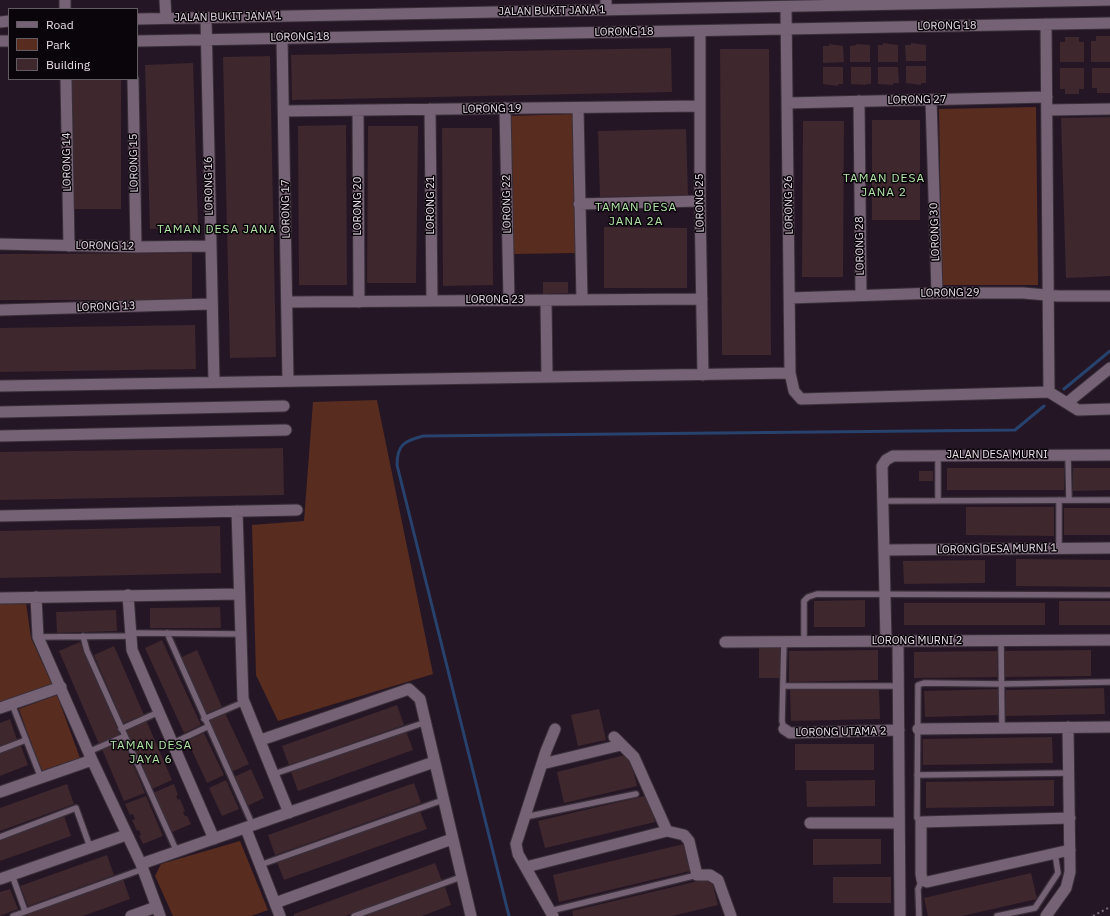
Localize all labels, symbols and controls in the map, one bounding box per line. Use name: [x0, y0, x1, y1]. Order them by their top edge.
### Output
street label: JALAN BUKIT JANA 1: [498, 3, 606, 19]
legend: [8, 8, 138, 80]
street label: JALAN BUKIT JANA 1: [174, 9, 282, 25]
text: Road: [46, 17, 74, 32]
street label: LORONG 18: [917, 19, 977, 33]
street label: LORONG 18: [594, 25, 654, 39]
street label: LORONG 18: [270, 30, 330, 44]
text: Park: [46, 37, 70, 52]
text: Building: [46, 57, 90, 72]
street label: LORONG 27: [887, 93, 947, 107]
street label: LORONG 19: [462, 102, 522, 116]
street label: LORONG 14: [60, 132, 74, 192]
street label: LORONG 15: [127, 133, 141, 193]
street label: LORONG 16: [202, 156, 216, 216]
district label: TAMAN DESA JANA 2: [843, 172, 925, 200]
street label: LORONG 25: [693, 173, 707, 233]
street label: LORONG 22: [500, 174, 514, 234]
street label: LORONG 26: [782, 175, 796, 235]
street label: LORONG 21: [424, 176, 438, 234]
street label: LORONG 20: [351, 177, 365, 235]
street label: LORONG 17: [279, 179, 293, 239]
district label: TAMAN DESA JANA 2A: [595, 201, 677, 229]
street label: LORONG 30: [927, 202, 943, 262]
street label: LORONG 28: [853, 216, 867, 276]
district label: TAMAN DESA JANA: [157, 223, 277, 237]
street label: LORONG 12: [75, 239, 135, 253]
street label: LORONG 29: [920, 286, 980, 300]
street label: LORONG 23: [466, 293, 524, 307]
street label: LORONG 13: [76, 299, 136, 315]
street label: JALAN DESA MURNI: [946, 448, 1048, 462]
street label: LORONG DESA MURNI 1: [937, 541, 1057, 557]
street label: LORONG MURNI 2: [872, 634, 962, 648]
street label: LORONG UTAMA 2: [795, 725, 887, 739]
district label: TAMAN DESA JAYA 6: [110, 739, 192, 767]

